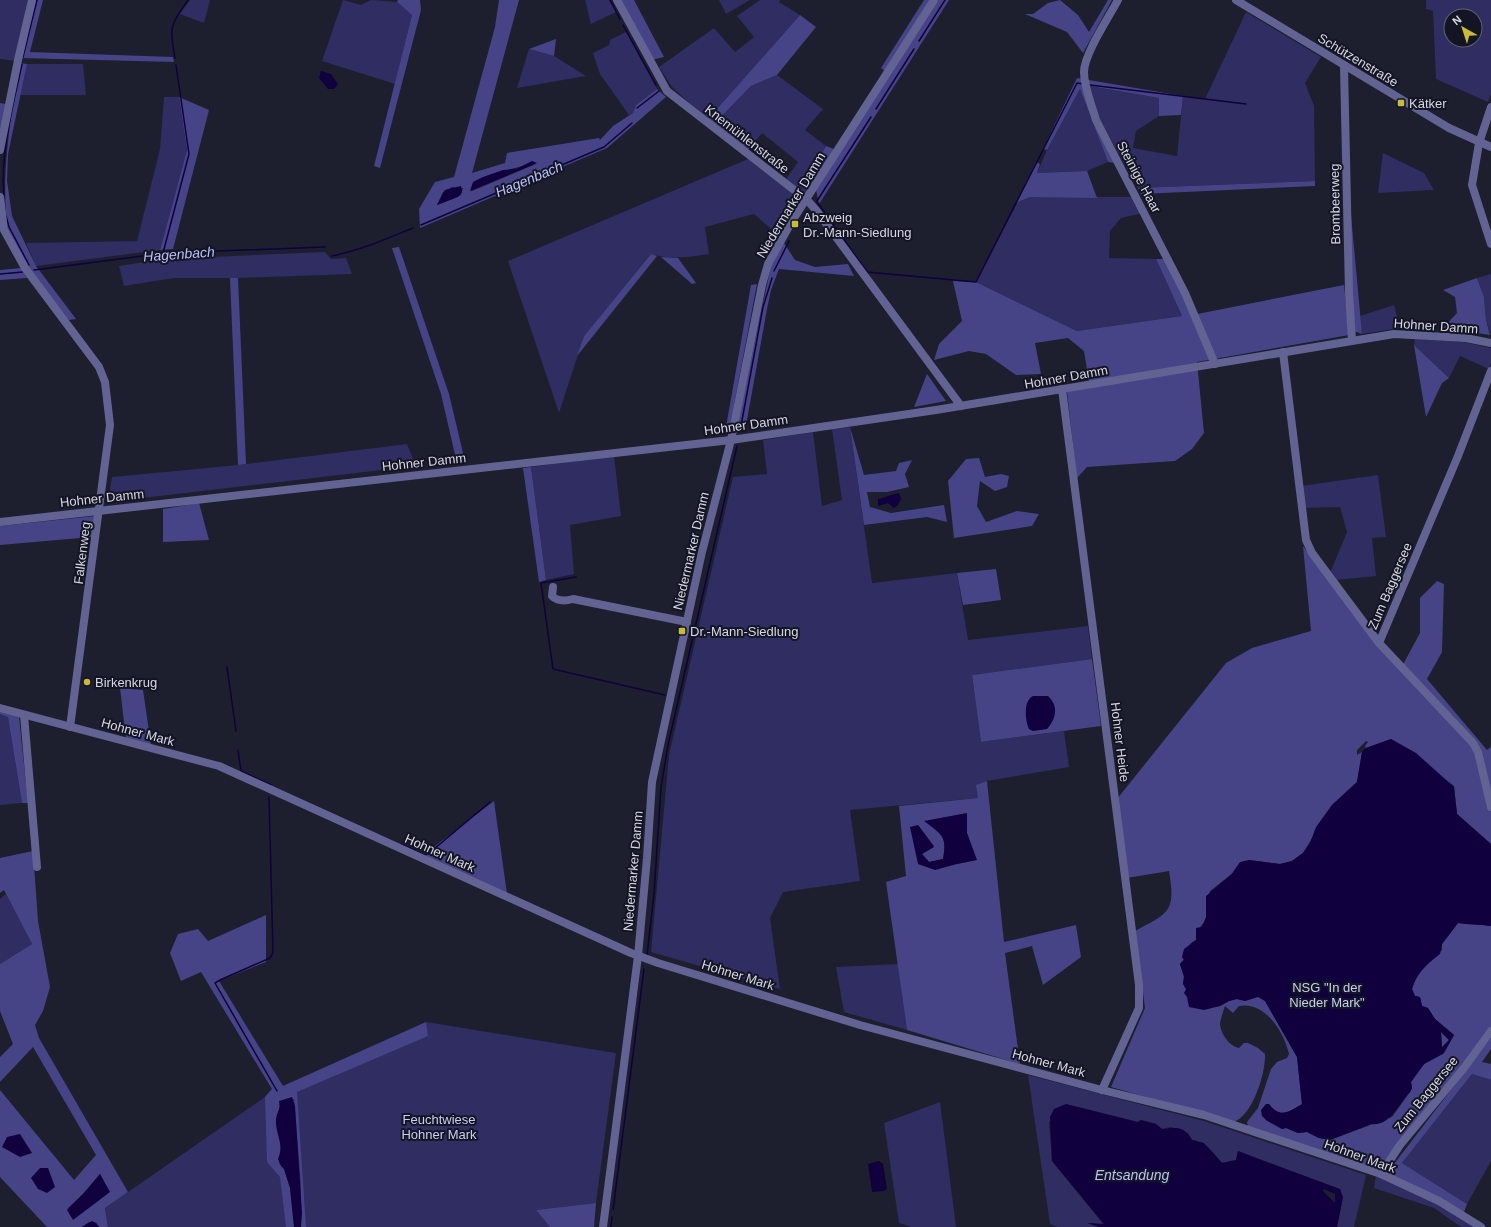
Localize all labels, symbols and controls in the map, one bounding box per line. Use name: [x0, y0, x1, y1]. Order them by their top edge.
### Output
north arrow: [1443, 8, 1483, 48]
text: N: [1450, 13, 1464, 27]
street label: Schützenstraße: [1315, 30, 1401, 90]
place label: Kätker: [1409, 96, 1447, 111]
marker: Kätker: [1396, 98, 1406, 108]
street label: Knemühlenstraße: [702, 101, 792, 177]
street label: Steinige Haar: [1114, 139, 1164, 216]
street label: Niedermarker Damm: [754, 149, 828, 261]
water label: Hagenbach: [493, 158, 565, 200]
street label: Brombeerweg: [1327, 163, 1343, 245]
place label: Abzweig Dr.-Mann-Siedlung: [803, 210, 911, 240]
marker: Abzweig Dr.-Mann-Siedlung: [790, 219, 800, 229]
water label: Hagenbach: [143, 244, 215, 264]
street label: Hohner Damm: [1393, 316, 1479, 336]
street label: Hohner Damm: [1023, 362, 1109, 392]
street label: Hohner Damm: [703, 412, 789, 438]
street label: Hohner Damm: [381, 450, 467, 474]
street label: Hohner Damm: [59, 486, 145, 510]
street label: Niedermarker Damm: [670, 491, 712, 611]
street label: Falkenweg: [71, 521, 93, 585]
street label: Zum Baggersee: [1365, 540, 1415, 632]
place label: Dr.-Mann-Siedlung: [690, 624, 798, 639]
marker: Dr.-Mann-Siedlung: [677, 626, 687, 636]
place label: Birkenkrug: [95, 675, 157, 690]
marker: Birkenkrug: [82, 677, 92, 687]
street label: Hohner Heide: [1108, 701, 1132, 783]
street label: Hohner Mark: [100, 715, 177, 749]
street label: Niedermarker Damm: [620, 810, 646, 932]
street label: Hohner Mark: [403, 831, 478, 875]
street label: Hohner Mark: [700, 957, 777, 993]
park label: NSG "In der Nieder Mark": [1289, 980, 1365, 1010]
street label: Hohner Mark: [1011, 1046, 1088, 1080]
street label: Zum Baggersee: [1391, 1053, 1461, 1135]
park label: Feuchtwiese Hohner Mark: [401, 1112, 477, 1142]
street label: Hohner Mark: [1322, 1136, 1398, 1176]
water label: Entsandung: [1095, 1167, 1170, 1183]

